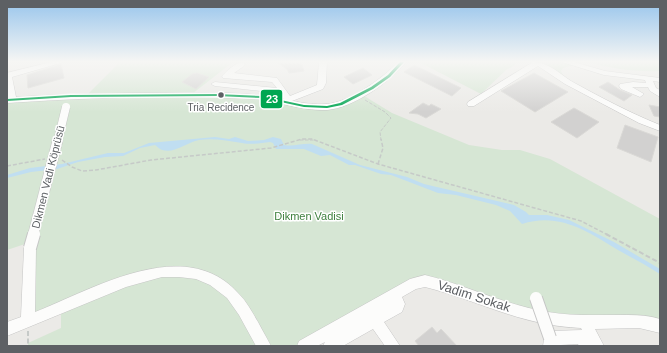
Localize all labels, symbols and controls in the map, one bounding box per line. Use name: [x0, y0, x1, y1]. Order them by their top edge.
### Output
line badge: 23: [260, 89, 283, 109]
marker: Tria Recidence: [216, 90, 226, 100]
text: 23: [266, 93, 278, 105]
place label: Tria Recidence: [188, 102, 255, 113]
street label: Dikmen Vadi Köprüsü: [29, 124, 67, 230]
park label: Dikmen Vadisi: [274, 210, 344, 222]
street label: Vadim Sokak: [436, 277, 513, 315]

